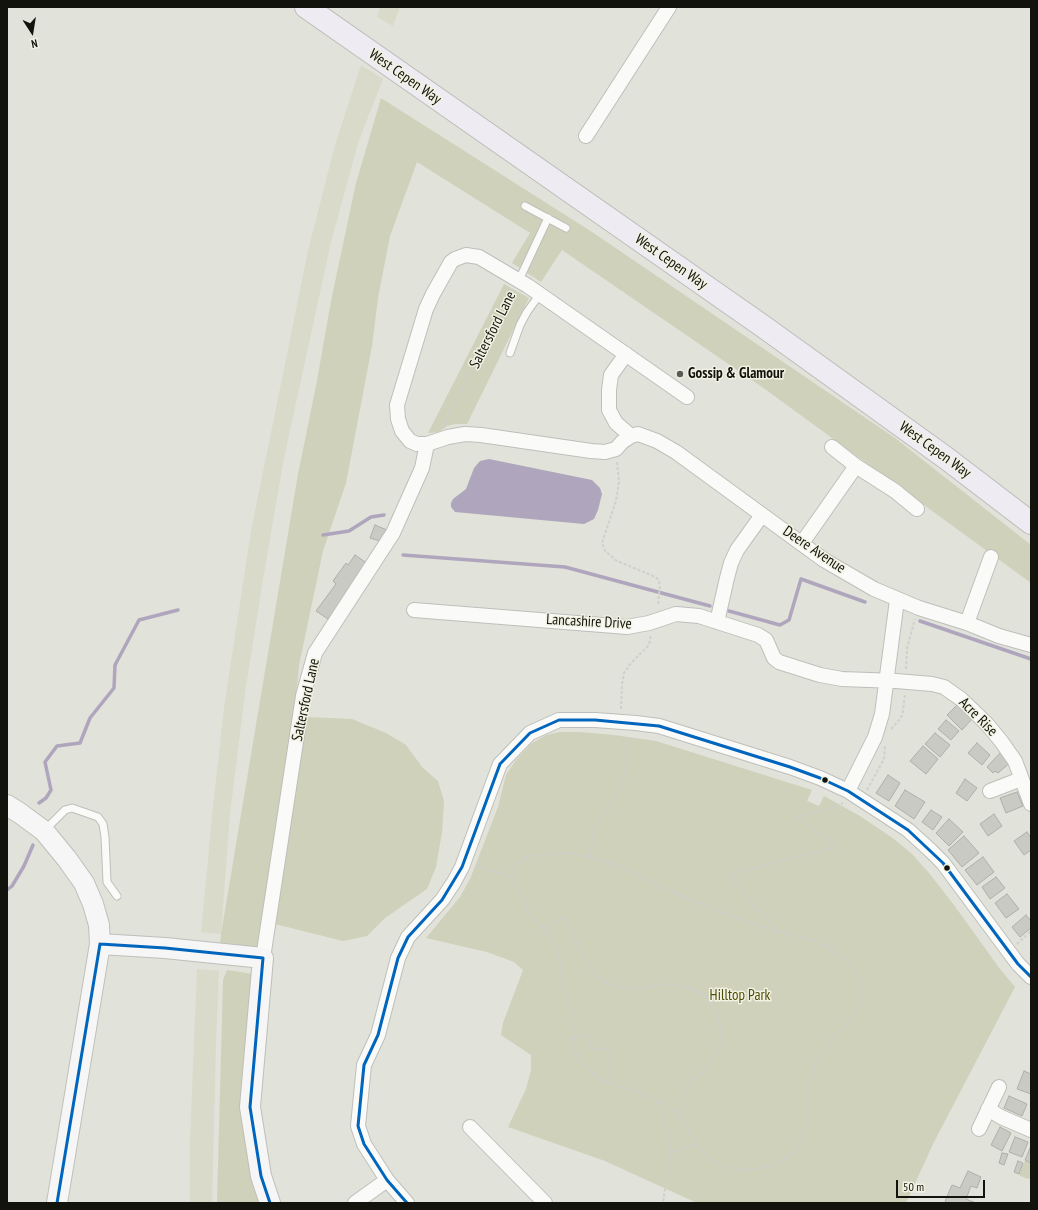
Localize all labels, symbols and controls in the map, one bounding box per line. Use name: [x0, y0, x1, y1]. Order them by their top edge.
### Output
north arrow: [12, 12, 52, 52]
text: N: [30, 36, 39, 51]
street label: West Cepen Way: [365, 45, 445, 109]
street label: West Cepen Way: [631, 230, 711, 294]
street label: Saltersford Lane: [466, 288, 520, 372]
place label: Gossip & Glamour: [688, 365, 784, 383]
marker: Gossip & Glamour: [675, 369, 685, 379]
street label: West Cepen Way: [896, 418, 974, 482]
street label: Deere Avenue: [779, 523, 849, 577]
street label: Lancashire Drive: [546, 611, 632, 633]
street label: Saltersford Lane: [288, 657, 324, 743]
street label: Acre Rise: [955, 694, 1001, 740]
unlabelled marker: [820, 775, 830, 785]
unlabelled marker: [942, 863, 952, 873]
park label: Hilltop Park: [710, 987, 770, 1005]
scale bar: [898, 1172, 987, 1198]
text: 50 m: [903, 1179, 924, 1194]

